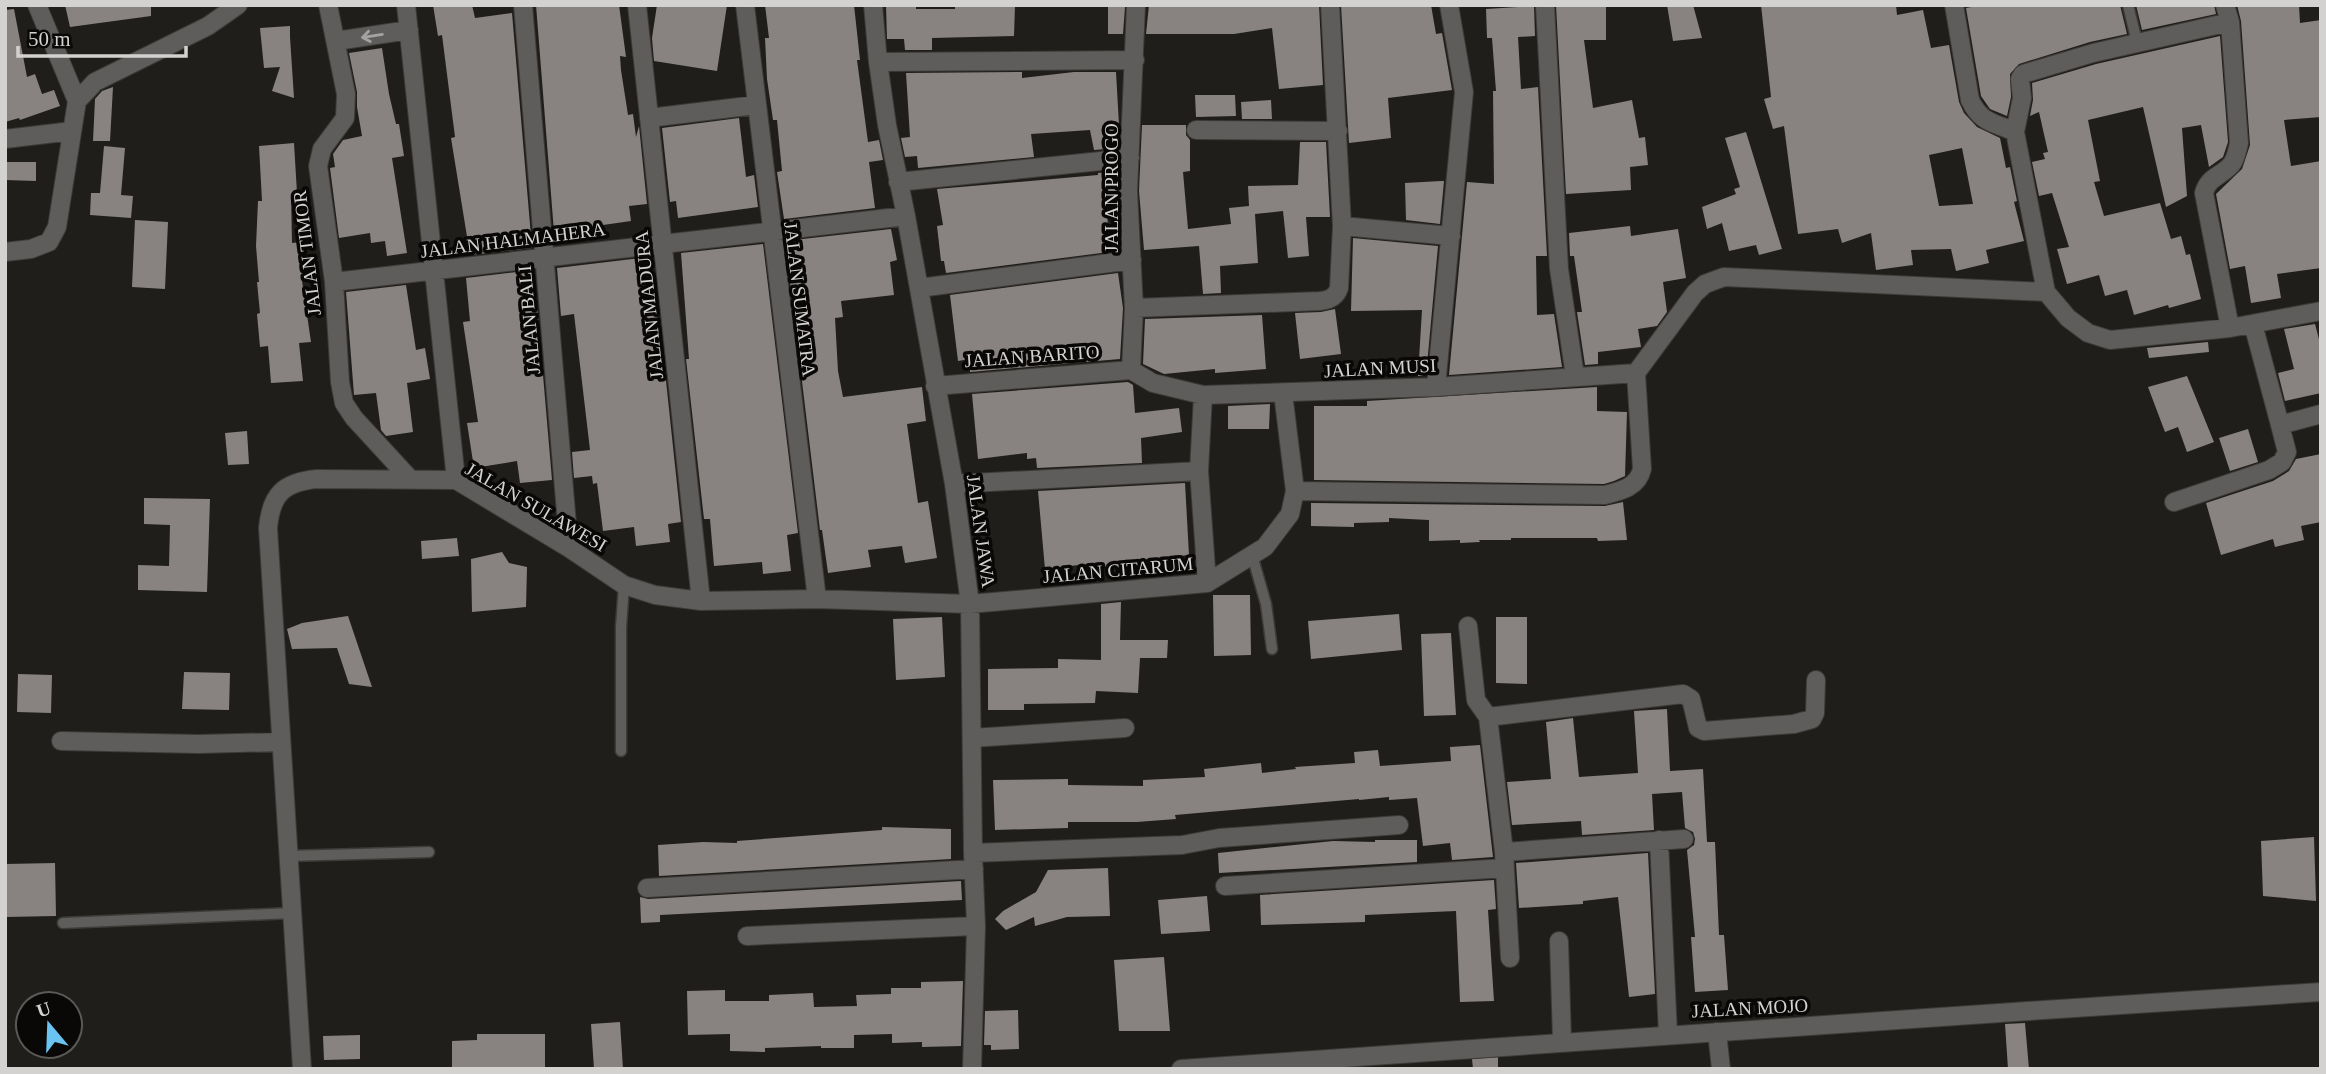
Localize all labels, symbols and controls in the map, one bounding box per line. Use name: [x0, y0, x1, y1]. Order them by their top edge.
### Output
scale bar: [18, 14, 186, 58]
text: 50 m: [28, 27, 71, 51]
one-way arrow: [361, 29, 384, 42]
street label: JALAN PROGO: [1101, 123, 1122, 253]
street label: JALAN TIMOR: [289, 189, 325, 317]
street label: JALAN HALMAHERA: [419, 218, 607, 262]
street label: JALAN SUMATRA: [780, 220, 820, 378]
street label: JALAN MADURA: [631, 229, 667, 380]
street label: JALAN BALI: [514, 265, 544, 375]
street label: JALAN BARITO: [964, 341, 1100, 371]
street label: JALAN MUSI: [1323, 355, 1437, 381]
street label: JALAN SULAWESI: [462, 458, 610, 556]
street label: JALAN JAWA: [963, 473, 999, 589]
street label: JALAN CITARUM: [1042, 553, 1194, 587]
north arrow: [14, 990, 84, 1060]
street label: JALAN MOJO: [1691, 994, 1809, 1022]
text: U: [34, 997, 54, 1022]

